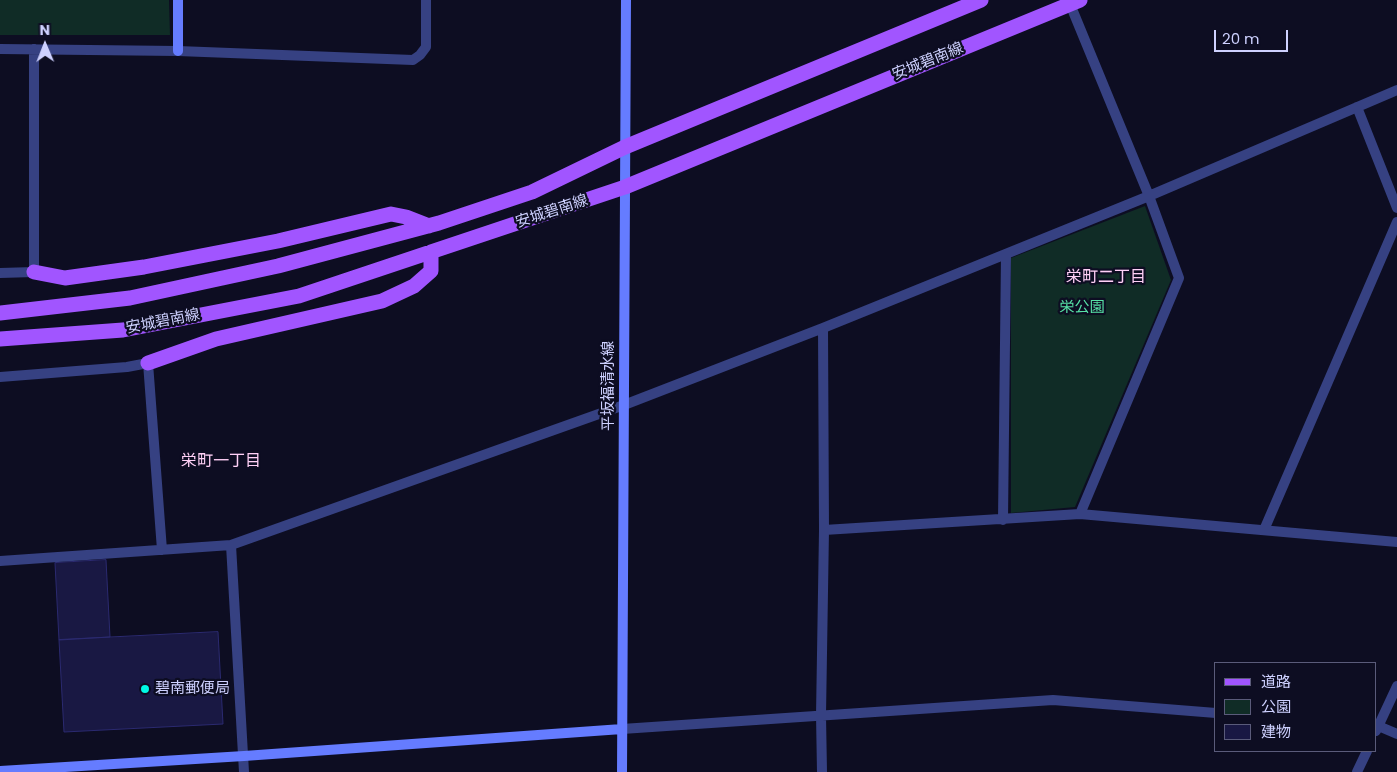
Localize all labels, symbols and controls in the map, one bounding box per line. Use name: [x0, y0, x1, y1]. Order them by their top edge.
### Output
north arrow: [20, 20, 70, 70]
text: N: [39, 20, 50, 40]
scale bar: [1217, 20, 1291, 52]
text: 20 m: [1222, 28, 1260, 49]
street label: 安城碧南線: [890, 40, 966, 84]
street label: 安城碧南線: [514, 192, 590, 232]
district label: 栄町二丁目: [1066, 268, 1146, 288]
park label: 栄公園: [1060, 299, 1104, 317]
street label: 安城碧南線: [124, 306, 202, 338]
street label: 平坂福清水線: [600, 341, 618, 431]
district label: 栄町一丁目: [181, 452, 261, 472]
legend: [1214, 662, 1377, 752]
text: 道路: [1261, 671, 1291, 692]
place label: 碧南郵便局: [155, 680, 230, 698]
marker: 碧南郵便局: [139, 683, 151, 695]
text: 公園: [1261, 696, 1291, 717]
text: 建物: [1261, 721, 1291, 742]

